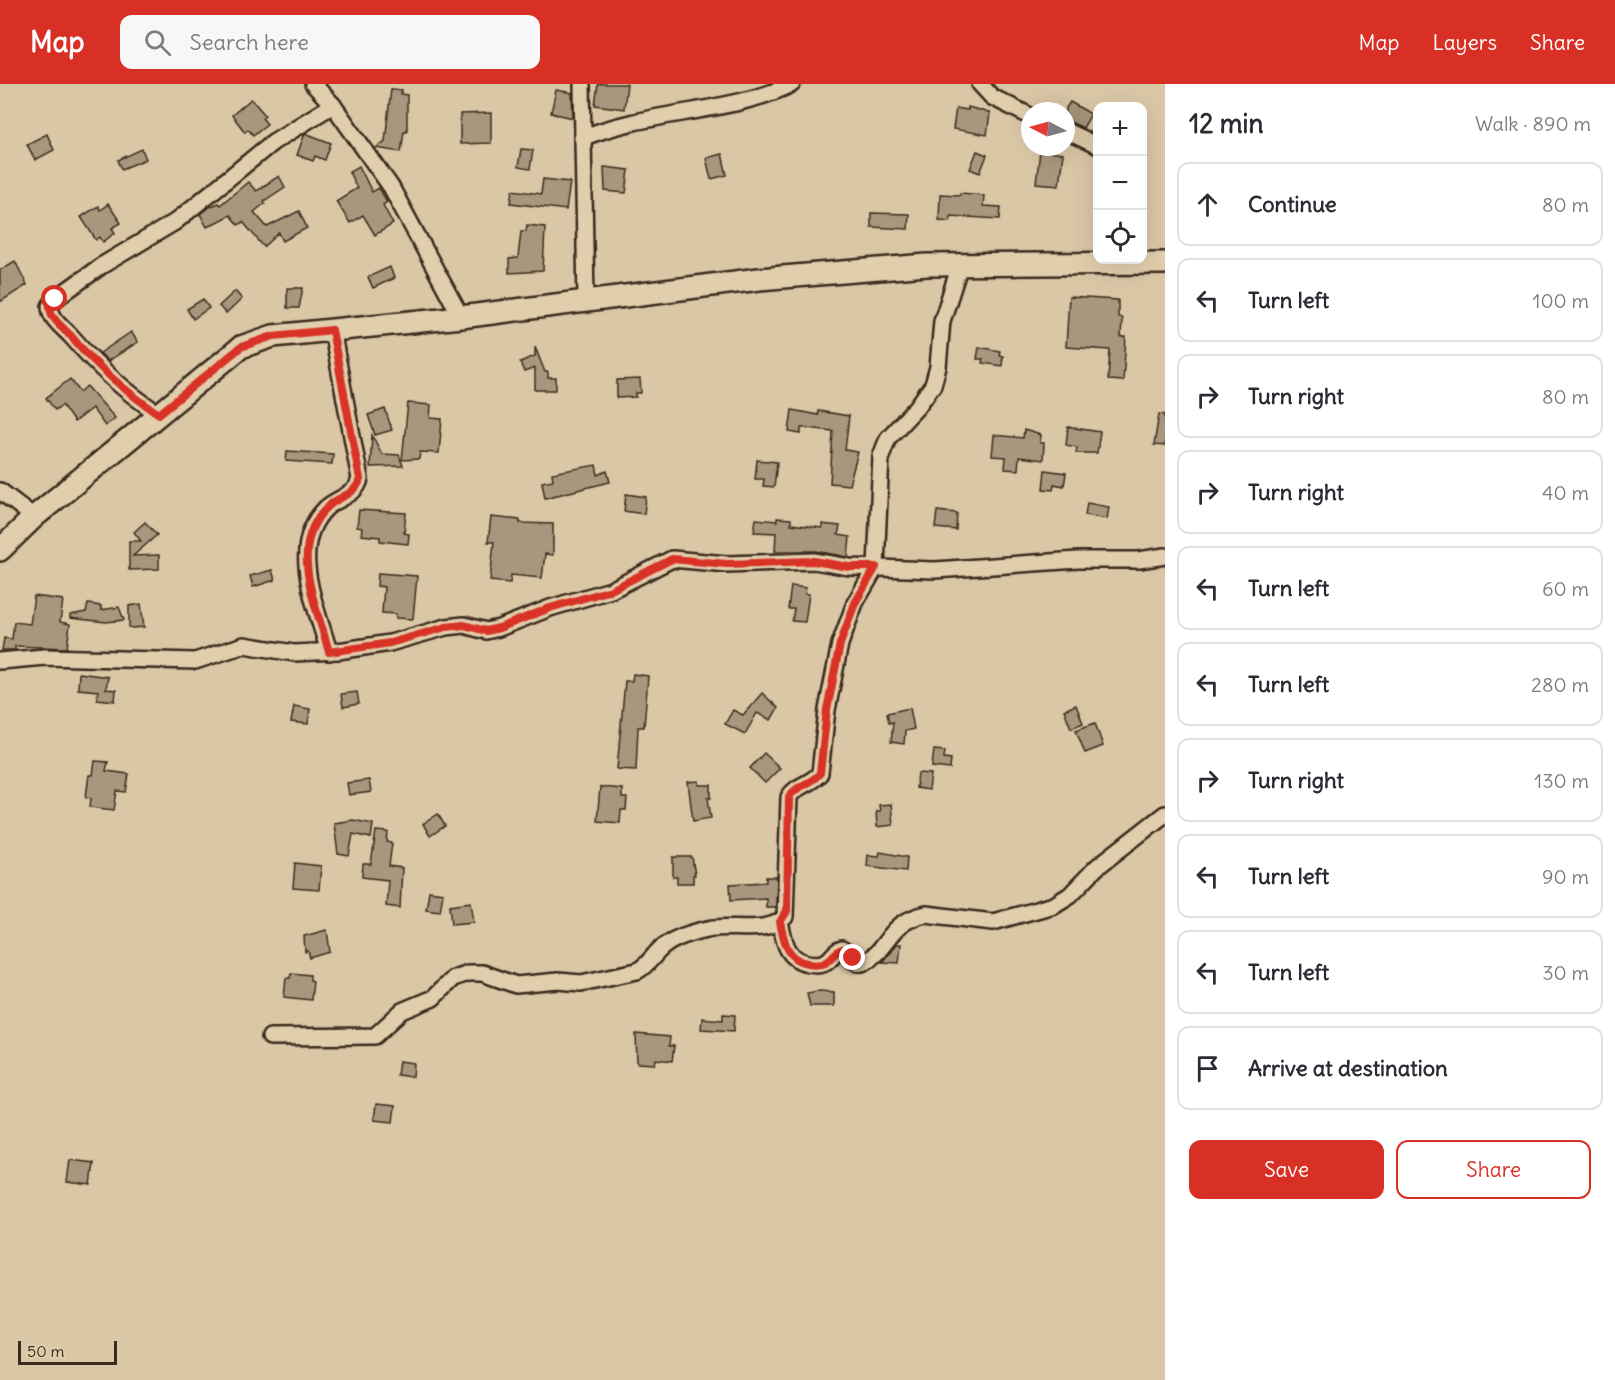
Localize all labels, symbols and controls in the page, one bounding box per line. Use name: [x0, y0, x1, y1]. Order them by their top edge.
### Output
search box: [120, 15, 540, 69]
text: Map: [30, 24, 84, 60]
icon: search: [141, 26, 174, 59]
text: Search here: [189, 28, 309, 56]
text: Map: [1359, 29, 1399, 56]
text: Layers: [1432, 29, 1497, 56]
text: Share: [1530, 29, 1585, 56]
north arrow: [1021, 102, 1075, 156]
map controls: [1093, 102, 1147, 264]
button: +: [1093, 102, 1147, 156]
text: 12 min: [1189, 107, 1263, 140]
text: Walk · 890 m: [1475, 111, 1591, 136]
button: −: [1093, 156, 1147, 210]
icon: ahead: [1191, 188, 1224, 221]
text: Continue: [1248, 190, 1337, 218]
text: 80 m: [1542, 192, 1589, 217]
button: locate: [1093, 210, 1147, 264]
icon: left: [1191, 284, 1224, 317]
route start: [41, 285, 67, 311]
text: Turn left: [1248, 286, 1329, 314]
text: 100 m: [1532, 288, 1589, 313]
icon: right: [1191, 380, 1224, 413]
text: Turn right: [1248, 382, 1344, 410]
text: 80 m: [1542, 384, 1589, 409]
icon: right: [1191, 476, 1224, 509]
text: Turn right: [1248, 478, 1344, 506]
text: 40 m: [1542, 480, 1589, 505]
icon: left: [1191, 572, 1224, 605]
text: Turn left: [1248, 574, 1329, 602]
text: 60 m: [1542, 576, 1589, 601]
icon: left: [1191, 668, 1224, 701]
text: Turn left: [1248, 670, 1329, 698]
text: 280 m: [1531, 672, 1589, 697]
icon: right: [1191, 764, 1224, 797]
text: Turn right: [1248, 766, 1344, 794]
text: 130 m: [1534, 768, 1589, 793]
icon: left: [1191, 860, 1224, 893]
text: Turn left: [1248, 862, 1329, 890]
text: 90 m: [1542, 864, 1589, 889]
route end: [839, 944, 865, 970]
icon: left: [1191, 956, 1224, 989]
text: Turn left: [1248, 958, 1329, 986]
text: 30 m: [1542, 960, 1589, 985]
icon: arrive: [1191, 1052, 1224, 1085]
text: Arrive at destination: [1248, 1054, 1448, 1082]
button: Save: [1189, 1140, 1384, 1199]
button: Share: [1396, 1140, 1591, 1199]
scale bar: [18, 1338, 117, 1366]
text: 50 m: [27, 1341, 65, 1361]

